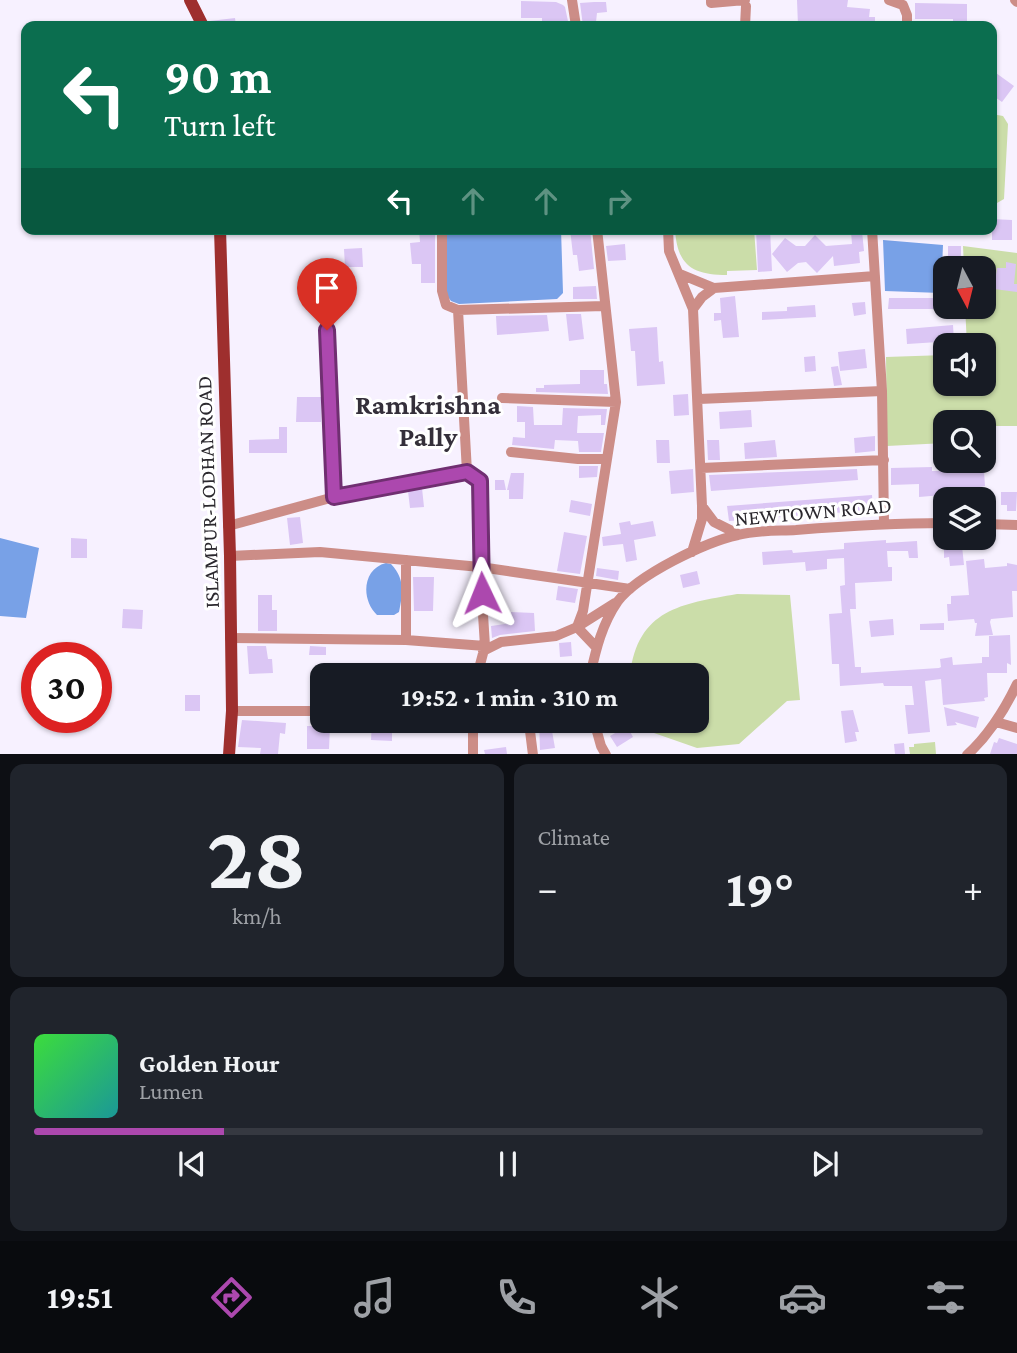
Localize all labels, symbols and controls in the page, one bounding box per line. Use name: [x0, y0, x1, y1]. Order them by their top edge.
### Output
icon: left: [49, 49, 140, 140]
text: 90 m: [164, 49, 271, 104]
text: Turn left: [164, 107, 275, 143]
icon: left: [381, 182, 419, 220]
icon: ahead: [454, 182, 492, 220]
icon: ahead: [527, 182, 565, 220]
icon: right: [600, 182, 638, 220]
north arrow: [933, 256, 996, 318]
map controls: [933, 256, 996, 550]
pin: [297, 258, 357, 330]
icon: arrive: [308, 269, 346, 307]
button: sound: [933, 333, 996, 396]
street label: ISLAMPUR-LODHAN ROAD: [192, 375, 224, 609]
district label: Ramkrishna Pally: [355, 389, 501, 452]
button: search: [933, 410, 996, 473]
button: layers: [933, 487, 996, 550]
street label: NEWTOWN ROAD: [733, 493, 893, 531]
position arrow: [445, 556, 519, 630]
speed limit sign: 30: [21, 642, 112, 733]
text: 19:52 · 1 min · 310 m: [401, 683, 618, 712]
text: 28: [207, 806, 306, 908]
text: Climate: [538, 824, 610, 850]
text: 19°: [726, 859, 794, 917]
text: −: [538, 867, 558, 909]
text: +: [963, 867, 983, 909]
text: km/h: [232, 903, 282, 929]
text: Golden Hour: [139, 1049, 280, 1078]
text: Lumen: [139, 1078, 203, 1104]
icon: previous: [173, 1145, 211, 1183]
icon: pause: [489, 1145, 527, 1183]
icon: next: [806, 1145, 844, 1183]
icon: directions: [207, 1273, 256, 1322]
icon: music: [350, 1273, 399, 1322]
icon: phone: [492, 1273, 541, 1322]
icon: climate: [635, 1273, 684, 1322]
icon: car: [778, 1273, 827, 1322]
icon: filters: [921, 1273, 970, 1322]
text: 19:51: [47, 1279, 113, 1315]

